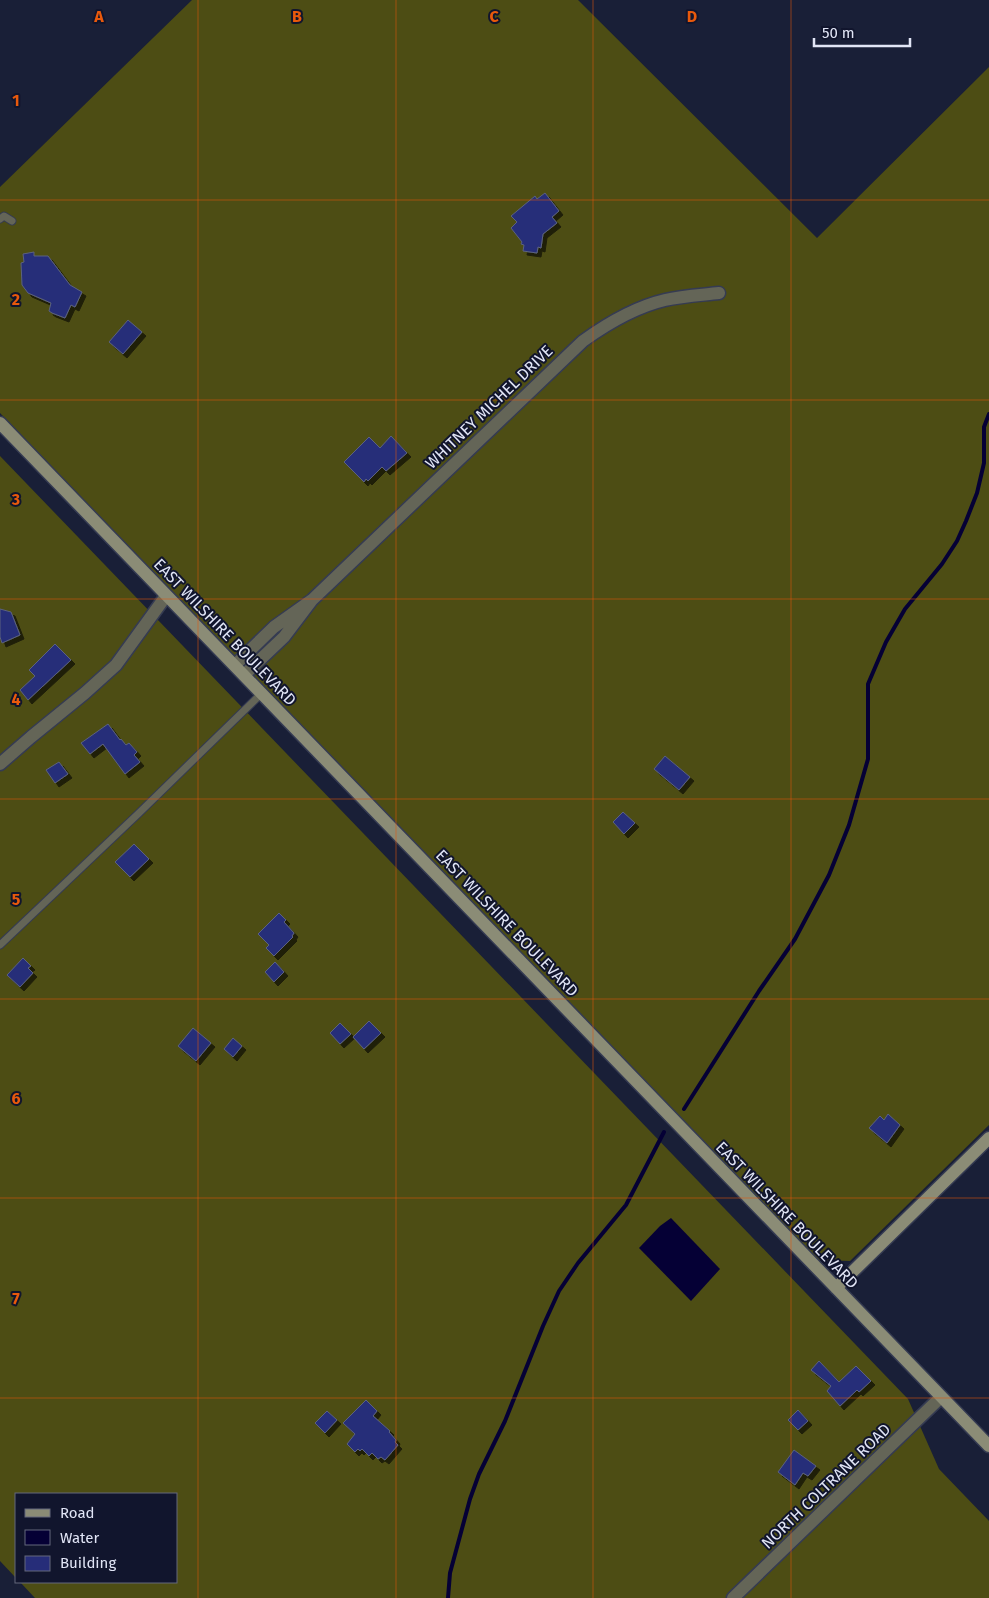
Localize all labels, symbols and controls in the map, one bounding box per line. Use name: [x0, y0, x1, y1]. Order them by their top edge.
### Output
text: A: [93, 7, 104, 26]
text: B: [292, 7, 302, 26]
text: C: [489, 7, 499, 26]
text: D: [687, 7, 697, 26]
scale bar: [814, 15, 910, 47]
text: 50 m: [822, 24, 855, 42]
text: 1: [12, 91, 20, 110]
text: 2: [12, 290, 20, 309]
street label: WHITNEY MICHEL DRIVE: [421, 341, 557, 473]
text: 3: [11, 490, 20, 509]
street label: EAST WILSHIRE BOULEVARD: [150, 555, 300, 709]
text: 4: [11, 690, 21, 709]
street label: EAST WILSHIRE BOULEVARD: [432, 846, 582, 1000]
text: 5: [12, 890, 21, 909]
text: 6: [11, 1089, 21, 1108]
street label: EAST WILSHIRE BOULEVARD: [712, 1138, 862, 1292]
text: 7: [12, 1289, 20, 1308]
street label: NORTH COLTRANE ROAD: [758, 1419, 894, 1553]
legend: [15, 1493, 178, 1583]
text: Road: [60, 1504, 95, 1522]
text: Water: [60, 1529, 99, 1547]
text: Building: [60, 1554, 116, 1572]

